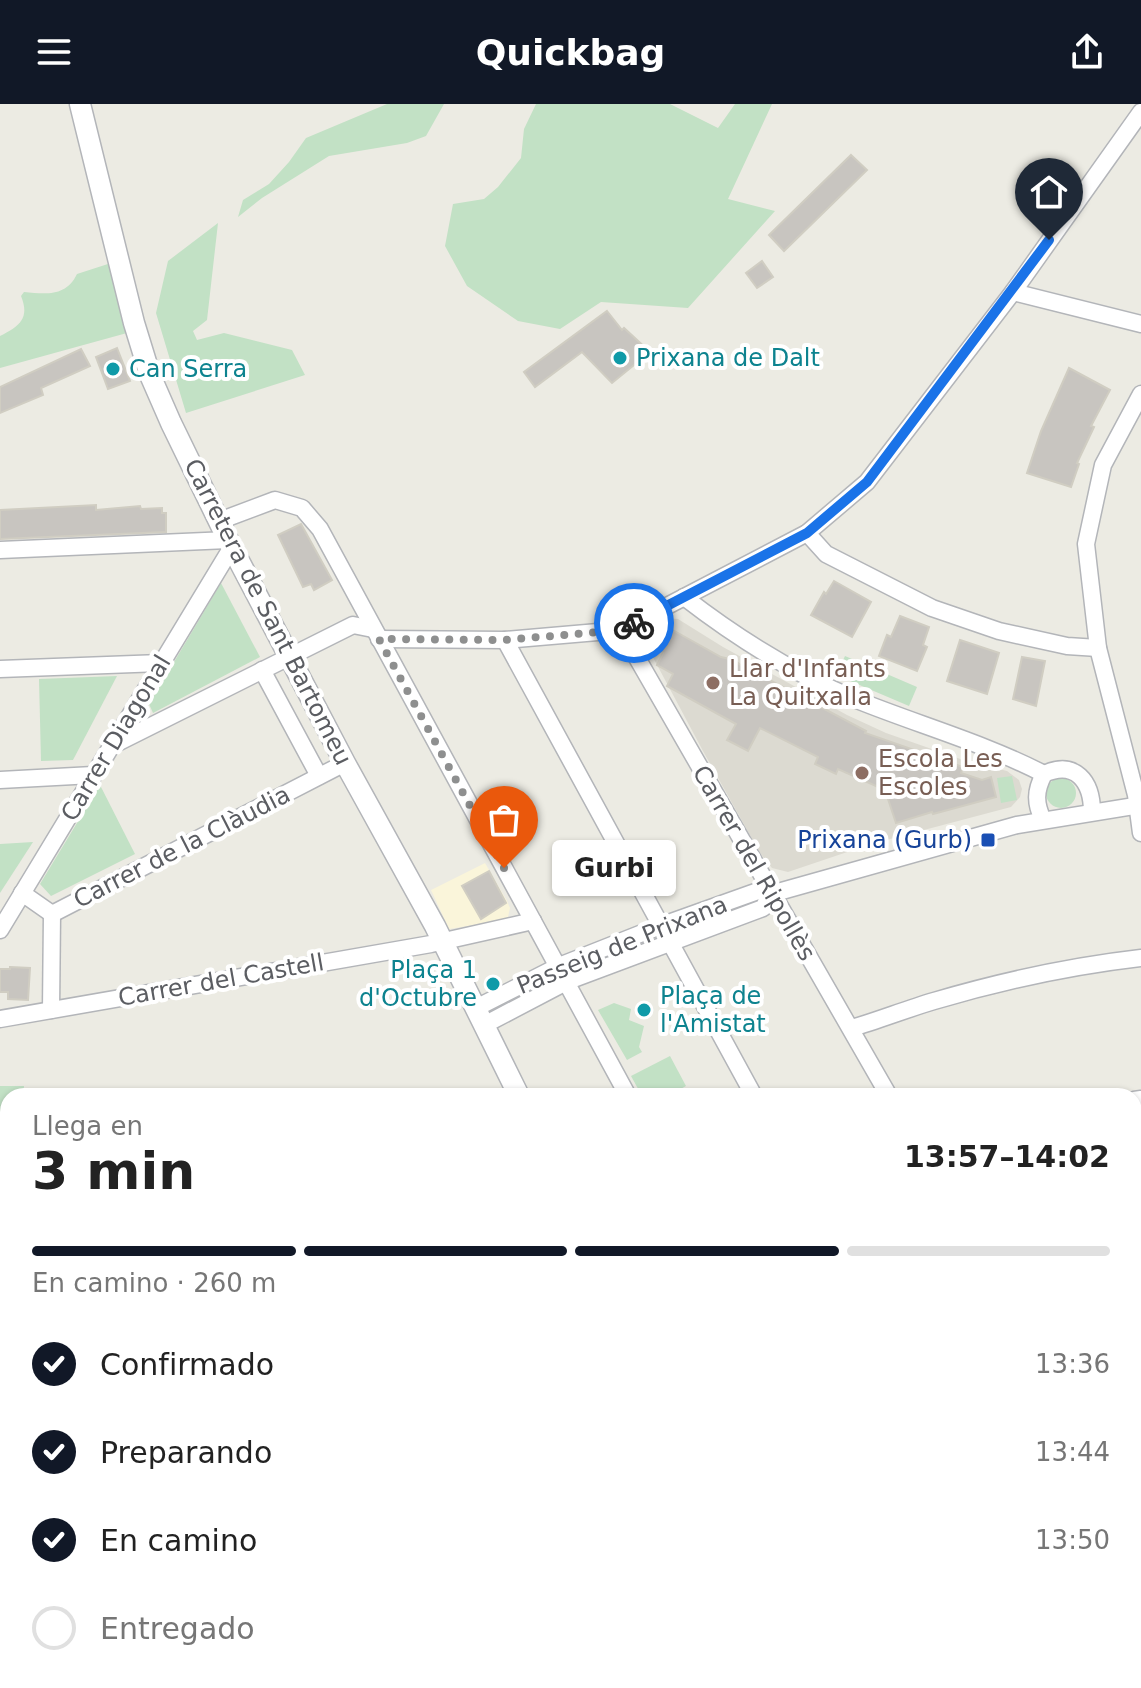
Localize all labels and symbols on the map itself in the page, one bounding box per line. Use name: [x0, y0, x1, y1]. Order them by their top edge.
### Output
pin: [1015, 158, 1083, 240]
place label: Prixana de Dalt: [636, 344, 820, 372]
marker: Prixana de Dalt: [611, 349, 629, 367]
place label: Can Serra: [129, 355, 247, 383]
marker: Can Serra: [104, 360, 122, 378]
street label: Carretera de Sant Bartomeu: [178, 454, 358, 770]
courier: [594, 583, 674, 663]
street label: Carrer Diagonal: [55, 650, 177, 826]
place label: Llar d'Infants La Quitxalla: [729, 655, 886, 711]
marker: Llar d'Infants La Quitxalla: [704, 674, 722, 692]
place label: Escola Les Escoles: [878, 745, 1003, 801]
street label: Carrer del Ripollès: [687, 760, 821, 966]
marker: Escola Les Escoles: [853, 764, 871, 782]
street label: Carrer de la Clàudia: [69, 780, 295, 914]
pin: [470, 786, 538, 868]
place label: Prixana (Gurb): [797, 826, 972, 854]
marker: Prixana (Gurb): [979, 831, 997, 849]
callout: Gurbi: [552, 840, 676, 896]
street label: Passeig de Prixana: [513, 890, 731, 1000]
street label: Carrer del Castell: [116, 948, 326, 1012]
place label: Plaça 1 d'Octubre: [359, 956, 477, 1012]
marker: Plaça 1 d'Octubre: [484, 975, 502, 993]
place label: Plaça de l'Amistat: [660, 982, 766, 1038]
marker: Plaça de l'Amistat: [635, 1001, 653, 1019]

